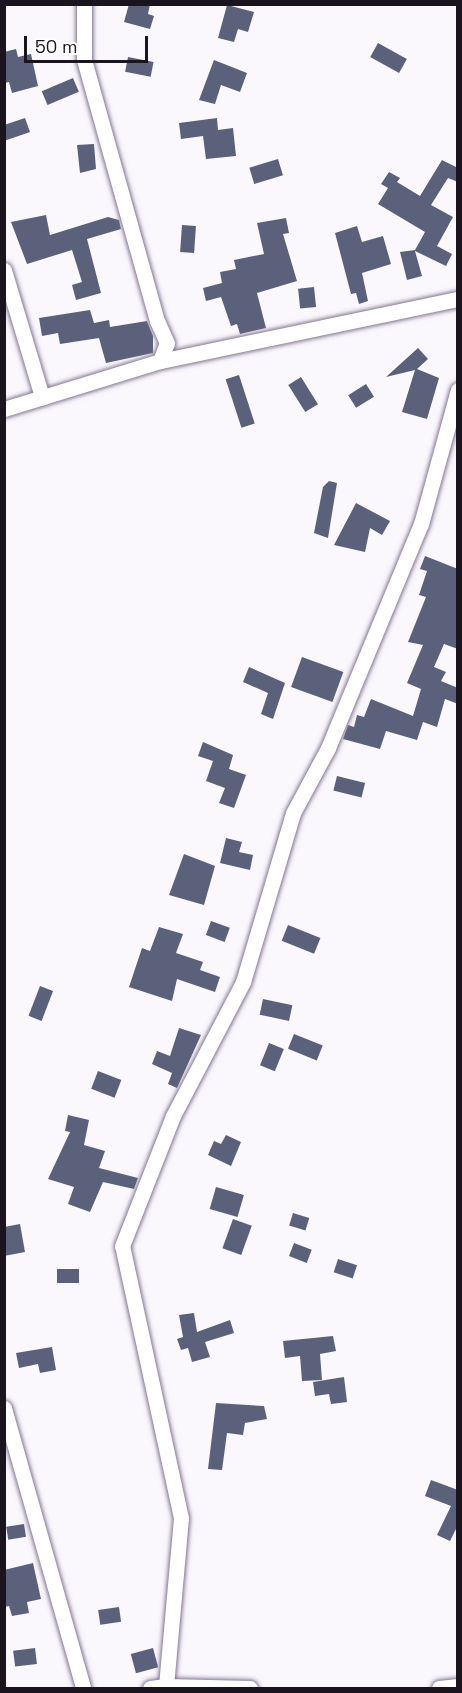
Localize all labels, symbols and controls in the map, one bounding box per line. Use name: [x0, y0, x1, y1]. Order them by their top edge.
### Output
scale bar: [27, 24, 152, 62]
text: 50 m: [35, 35, 77, 58]

